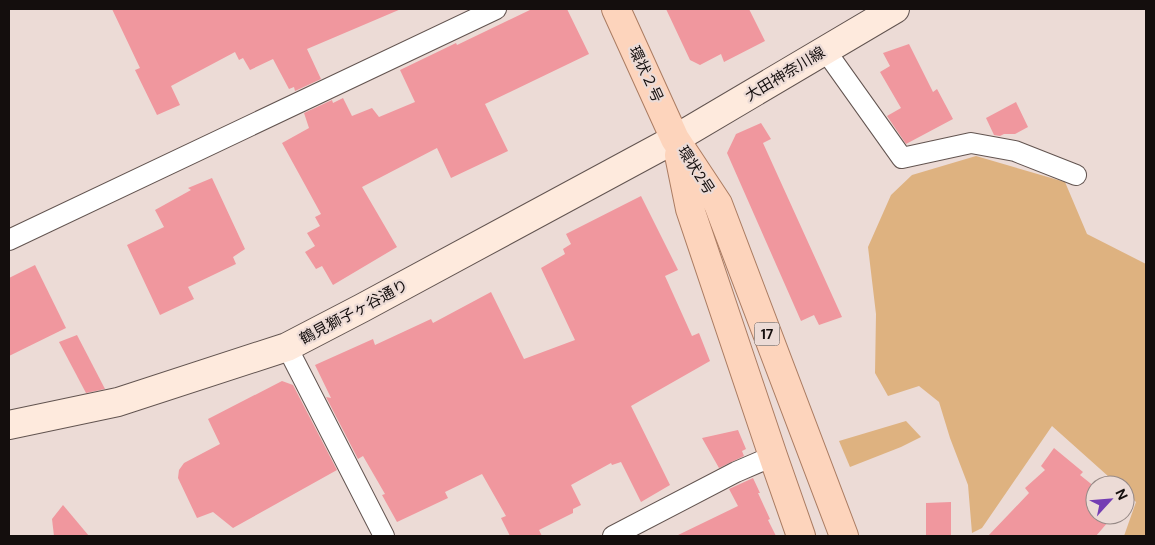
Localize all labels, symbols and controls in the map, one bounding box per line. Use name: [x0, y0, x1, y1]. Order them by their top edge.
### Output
street label: 大田神奈川線: [741, 42, 829, 106]
street label: 環状２号: [624, 43, 668, 105]
street label: 環状2号: [673, 142, 719, 198]
street label: 鶴見獅子ヶ谷通り: [296, 275, 412, 349]
road number: 17: [754, 322, 780, 346]
north arrow: [1085, 475, 1135, 525]
text: N: [1111, 486, 1132, 503]

